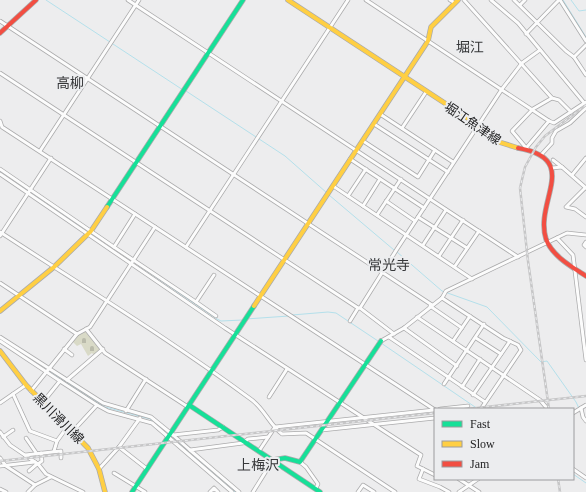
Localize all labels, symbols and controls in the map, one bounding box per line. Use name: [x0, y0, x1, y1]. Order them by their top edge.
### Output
district label: 堀江: [456, 40, 484, 55]
district label: 高柳: [56, 75, 84, 91]
street label: 堀江魚津線: [442, 99, 504, 148]
district label: 常光寺: [368, 258, 410, 273]
street label: 黒川滑川線: [30, 390, 87, 447]
legend: [434, 408, 574, 480]
text: Fast: [470, 417, 491, 431]
text: Slow: [470, 437, 495, 451]
district label: 上梅沢: [237, 457, 279, 473]
text: Jam: [470, 457, 490, 471]

